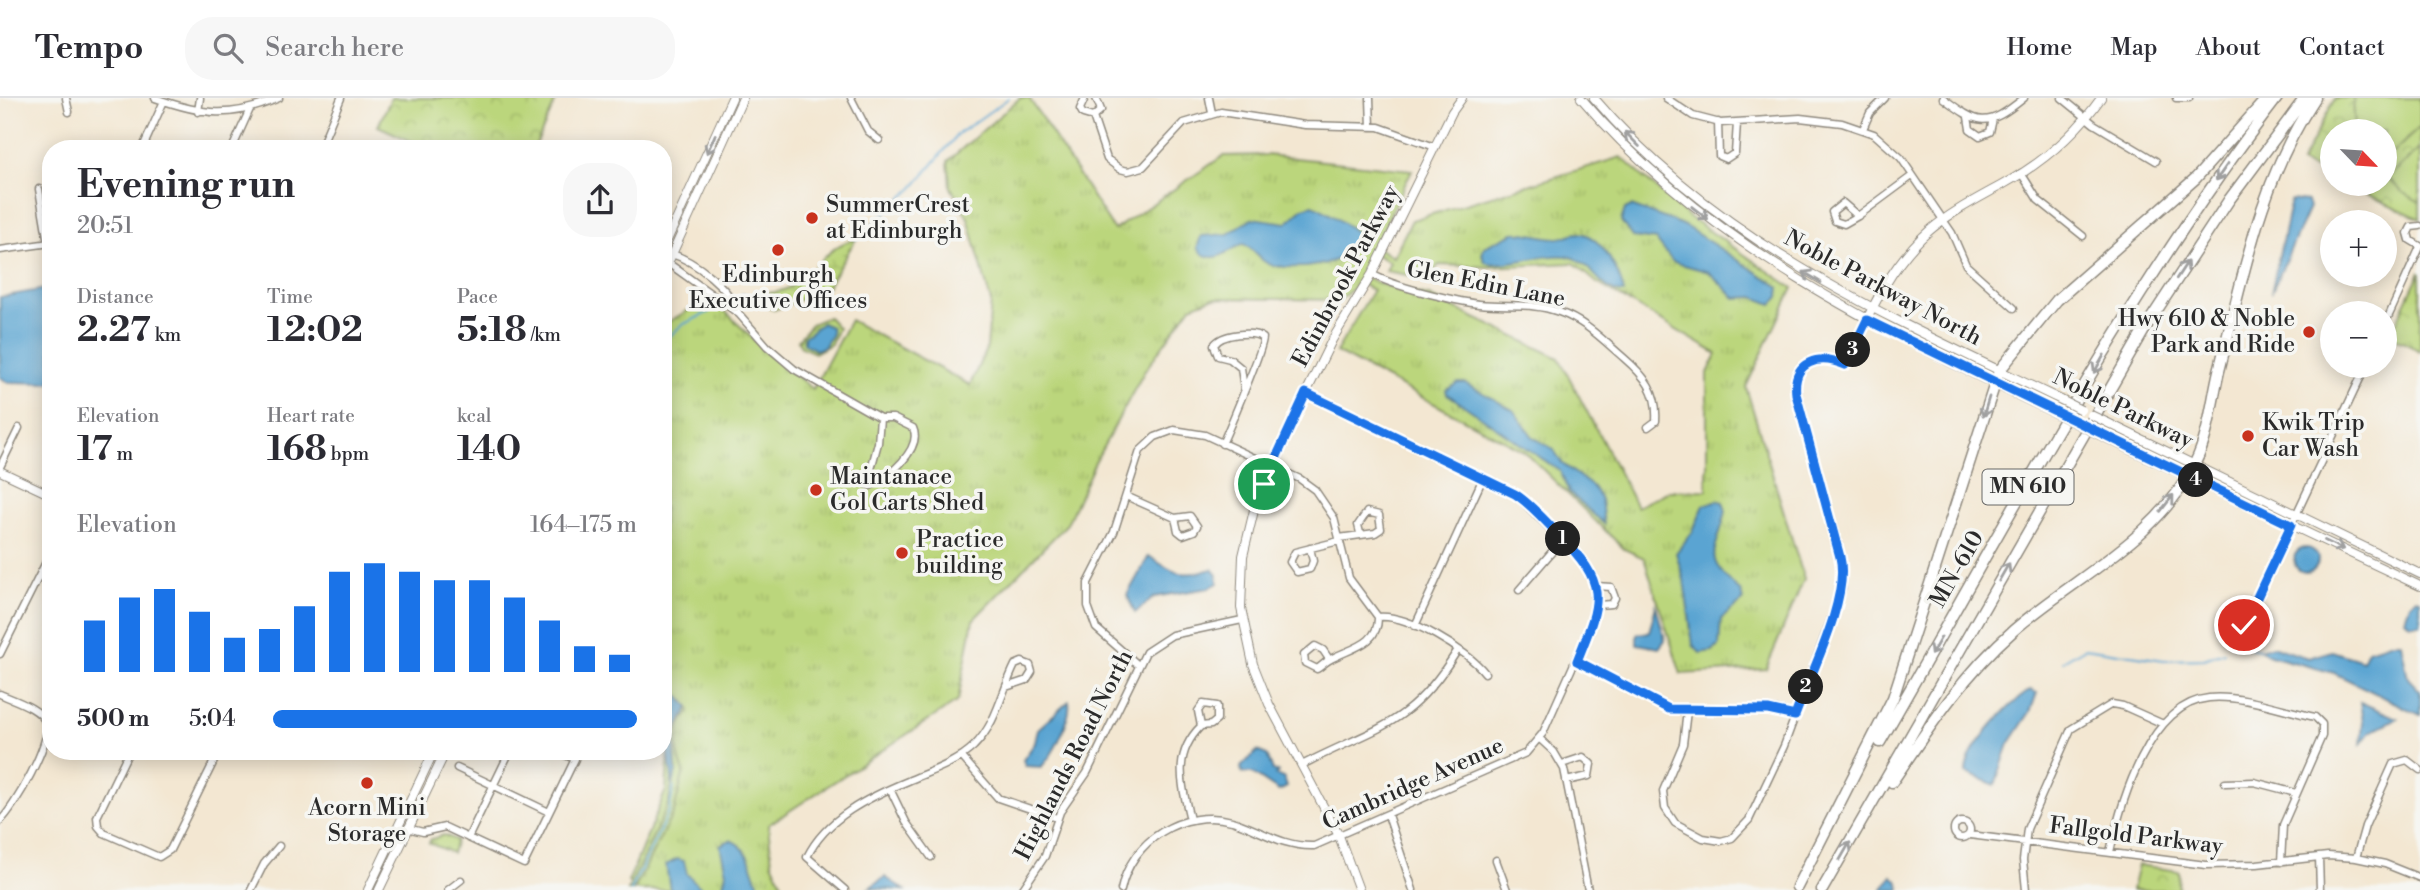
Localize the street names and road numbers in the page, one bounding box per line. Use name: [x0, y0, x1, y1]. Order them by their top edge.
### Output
street label: Edinbrook Parkway: [1286, 180, 1406, 372]
street label: Noble Parkway North: [1779, 224, 1987, 352]
street label: Glen Edin Lane: [1404, 255, 1568, 313]
street label: Noble Parkway: [2048, 363, 2198, 455]
road number: MN 610: [1982, 470, 2074, 504]
street label: MN-610: [1924, 526, 1990, 612]
street label: Highlands Road North: [1009, 645, 1139, 865]
street label: Cambridge Avenue: [1318, 731, 1508, 837]
street label: Fallgold Parkway: [2048, 811, 2225, 861]

